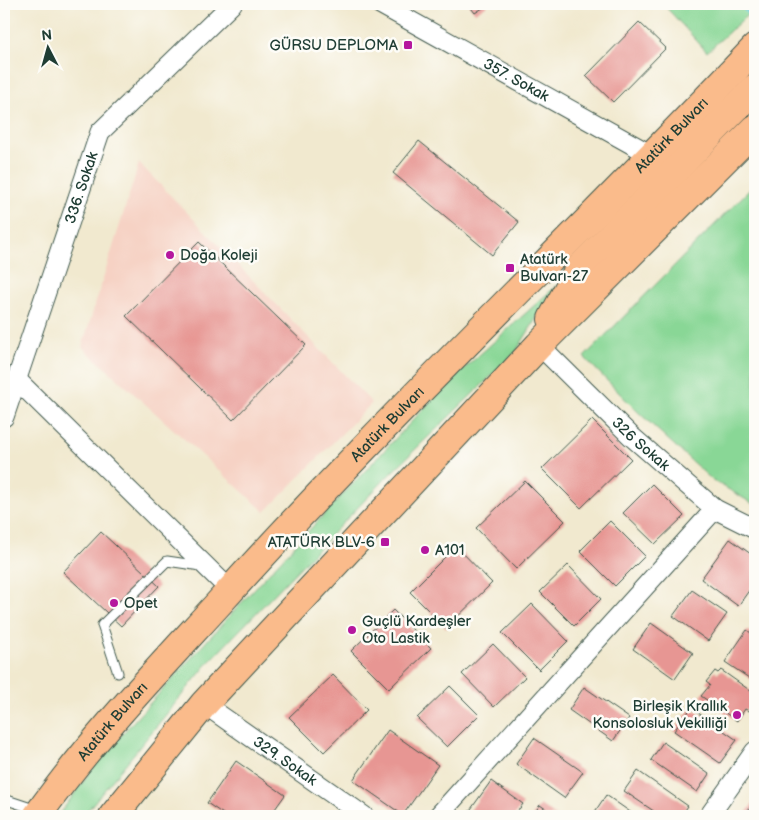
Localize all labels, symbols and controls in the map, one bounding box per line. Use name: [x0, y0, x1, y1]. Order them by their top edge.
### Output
north arrow: [22, 22, 72, 72]
text: N: [41, 27, 53, 45]
place label: GÜRSU DEPLOMA: [269, 36, 399, 55]
marker: GÜRSU DEPLOMA: [402, 39, 414, 51]
street label: 357. Sokak: [480, 54, 553, 106]
street label: Atatürk Bulvarı: [630, 93, 712, 177]
street label: 336. Sokak: [60, 149, 102, 226]
place label: Doğa Koleji: [180, 246, 258, 265]
marker: Doğa Koleji: [164, 249, 176, 261]
place label: Atatürk Bulvarı-27: [520, 250, 589, 286]
marker: Atatürk Bulvarı-27: [504, 262, 516, 274]
street label: Atatürk Bulvarı: [346, 382, 428, 466]
street label: 326 Sokak: [608, 413, 674, 475]
place label: ATATÜRK BLV-6: [268, 533, 375, 552]
marker: ATATÜRK BLV-6: [379, 536, 391, 548]
place label: A101: [435, 541, 465, 560]
marker: A101: [419, 544, 431, 556]
place label: Opet: [124, 594, 158, 613]
marker: Opet: [108, 597, 120, 609]
place label: Guçlü Kardeşler Oto Lastik: [362, 612, 472, 648]
marker: Guçlü Kardeşler Oto Lastik: [346, 624, 358, 636]
street label: Atatürk Bulvarı: [73, 678, 152, 765]
place label: Birleşik Krallık Konsolosluk Vekilliği: [593, 697, 728, 733]
marker: Birleşik Krallık Konsolosluk Vekilliği: [731, 709, 743, 721]
street label: 329. Sokak: [249, 732, 321, 790]

